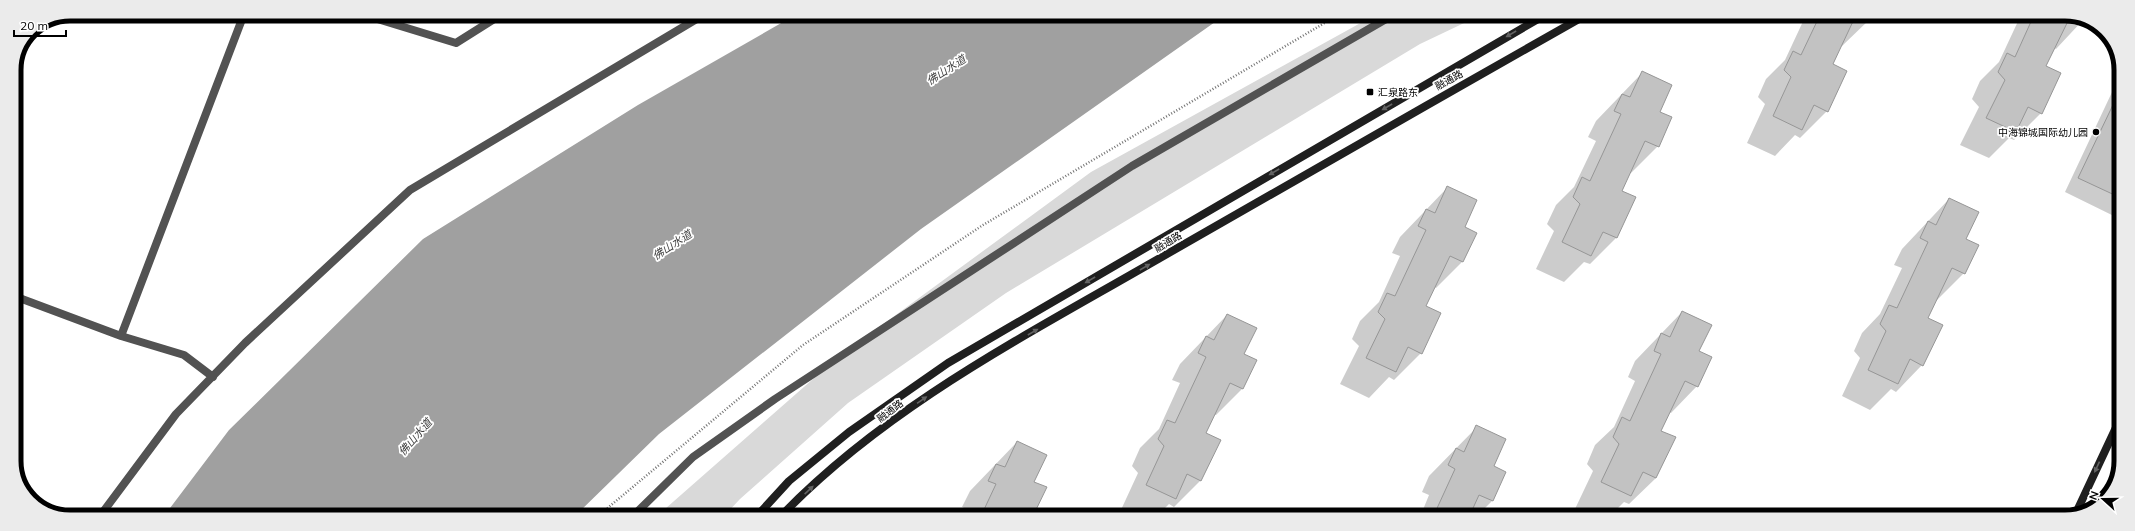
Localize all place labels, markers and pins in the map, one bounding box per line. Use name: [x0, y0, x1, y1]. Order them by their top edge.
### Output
place label: 汇泉路东: [1378, 86, 1418, 99]
marker: 汇泉路东: [1365, 87, 1375, 97]
place label: 中海锦城国际幼儿园: [1998, 126, 2088, 139]
marker: 中海锦城国际幼儿园: [2091, 127, 2101, 137]

